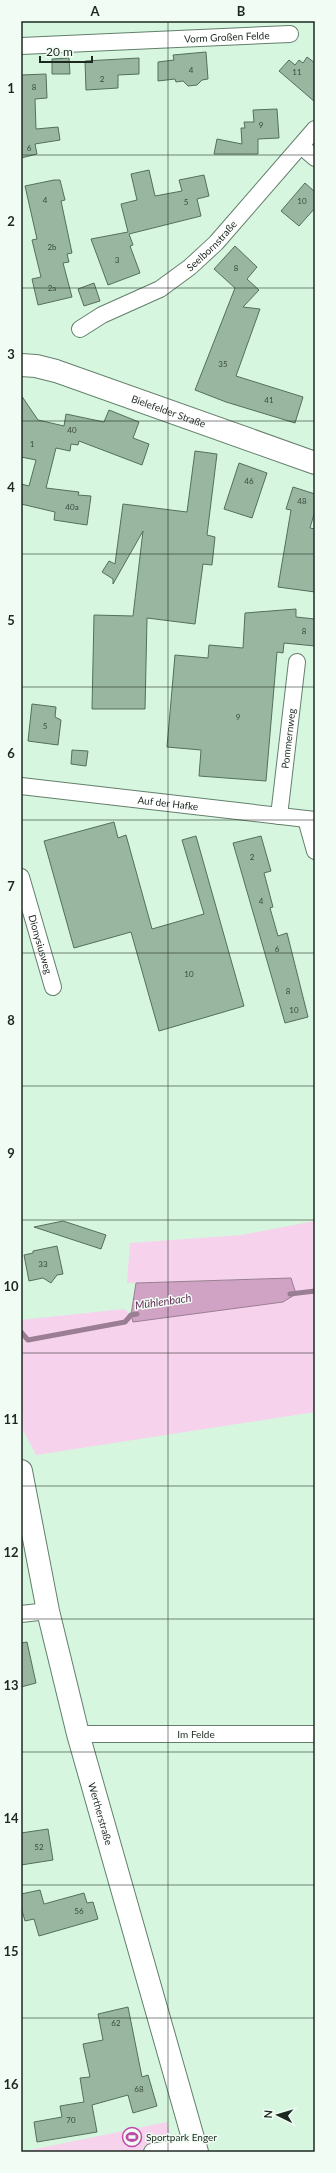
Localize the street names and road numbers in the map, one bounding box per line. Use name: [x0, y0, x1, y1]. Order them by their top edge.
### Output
street label: Vorm Großen Felde: [184, 29, 270, 45]
street label: Seelbornstraße: [184, 218, 239, 274]
street label: Bielefelder Straße: [130, 392, 207, 430]
street label: Pommernweg: [279, 708, 298, 769]
street label: Auf der Hafke: [137, 794, 199, 812]
street label: Dionysiusweg: [26, 913, 55, 975]
street label: Im Felde: [177, 1728, 215, 1740]
street label: Wertherstraße: [86, 1781, 115, 1846]

